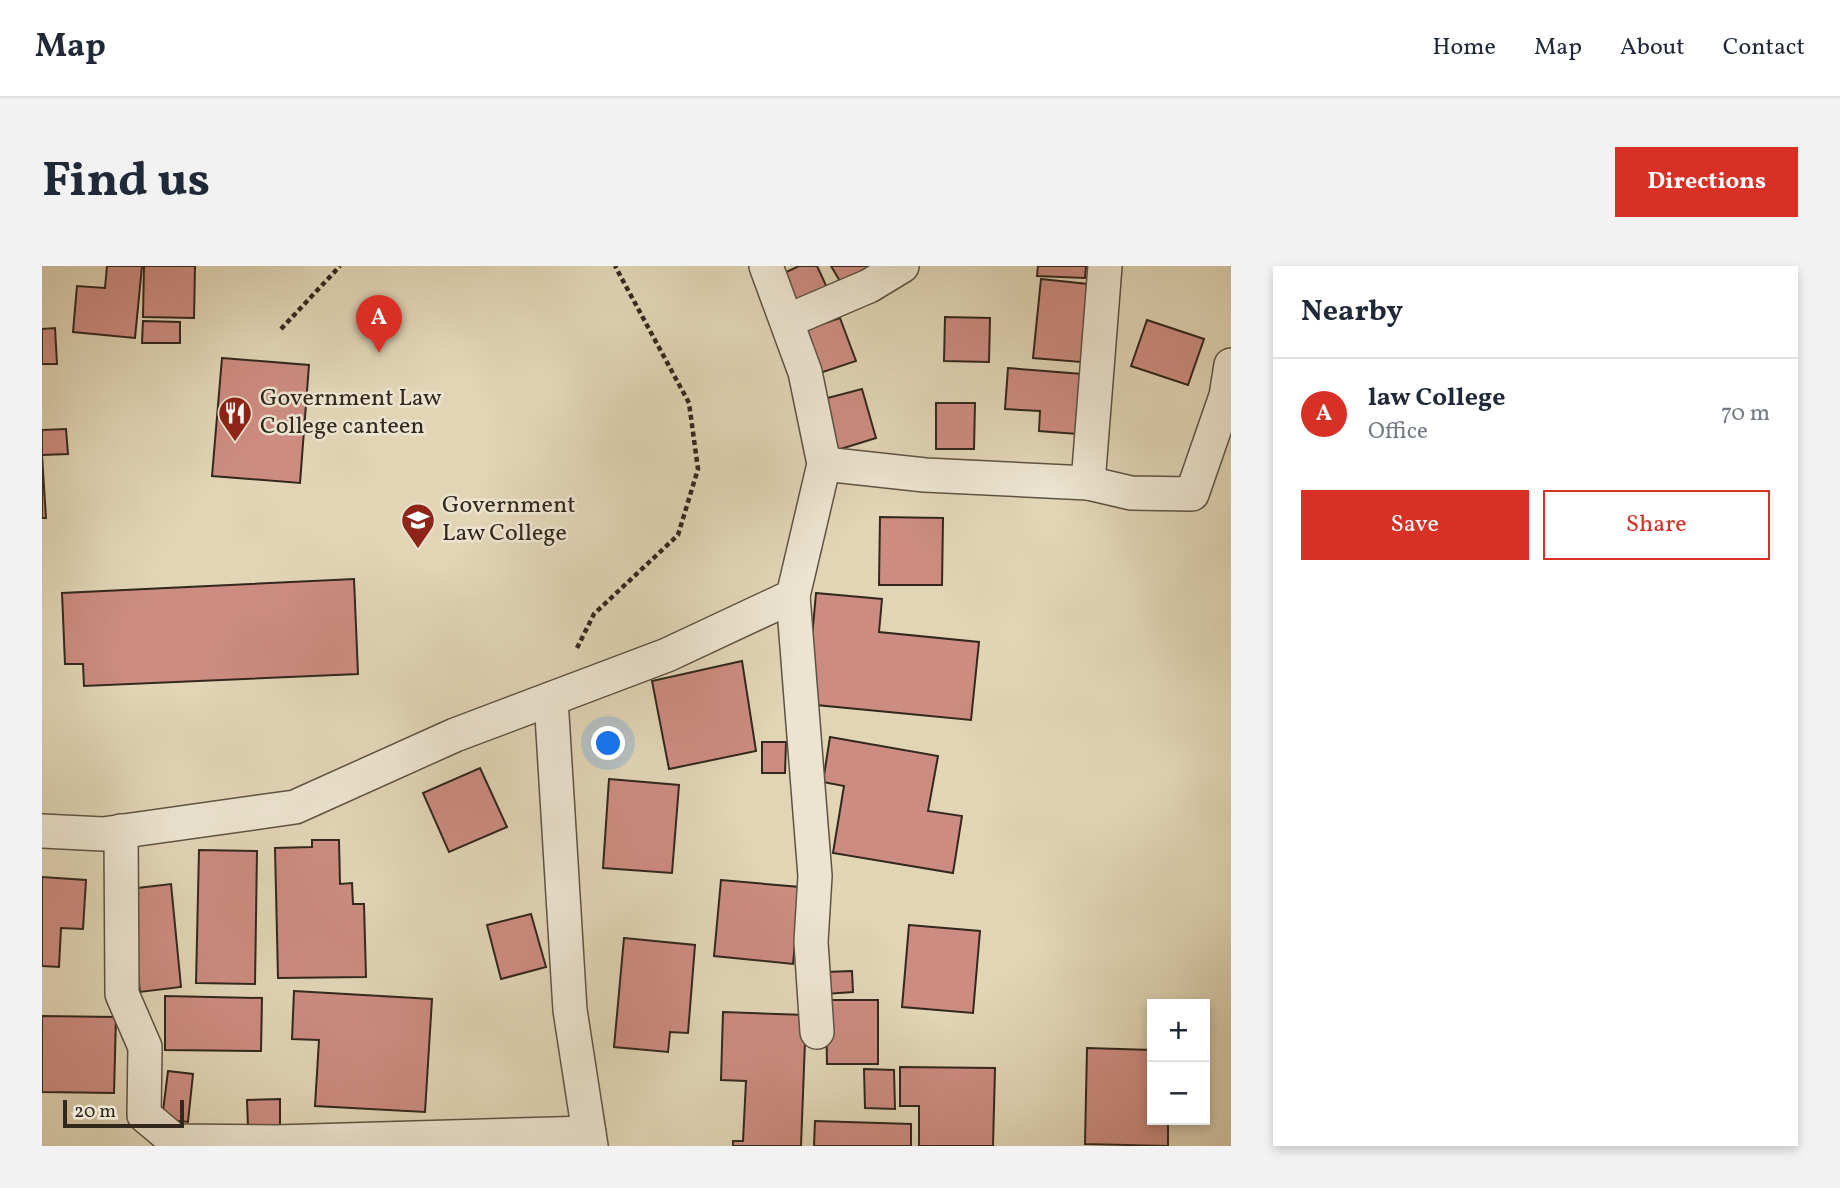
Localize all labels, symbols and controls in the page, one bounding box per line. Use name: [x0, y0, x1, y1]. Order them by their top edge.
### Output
text: Map: [35, 25, 106, 71]
text: Home: [1432, 31, 1496, 65]
text: Map: [1534, 31, 1582, 65]
text: About: [1620, 31, 1685, 65]
text: Contact: [1723, 31, 1805, 65]
button: Directions: [1615, 147, 1798, 217]
text: Find us: [42, 148, 210, 217]
text: Nearby: [1301, 291, 1403, 333]
pin: A: [356, 295, 402, 353]
text: law College: [1368, 380, 1506, 416]
place label: Government Law College canteen: [260, 382, 442, 444]
restaurant icon: Government Law College canteen: [216, 394, 254, 443]
text: A: [1316, 398, 1332, 430]
text: 70 m: [1721, 398, 1770, 430]
text: Office: [1368, 416, 1428, 448]
place label: Government Law College: [442, 489, 576, 551]
button: Save: [1301, 490, 1529, 560]
button: Share: [1543, 490, 1770, 560]
school or university icon: Government Law College: [399, 501, 437, 550]
your location: [591, 726, 625, 760]
map controls: [1147, 999, 1210, 1125]
button: +: [1147, 999, 1210, 1062]
button: −: [1147, 1062, 1210, 1125]
scale bar: [63, 1097, 184, 1129]
text: 20 m: [74, 1099, 116, 1125]

